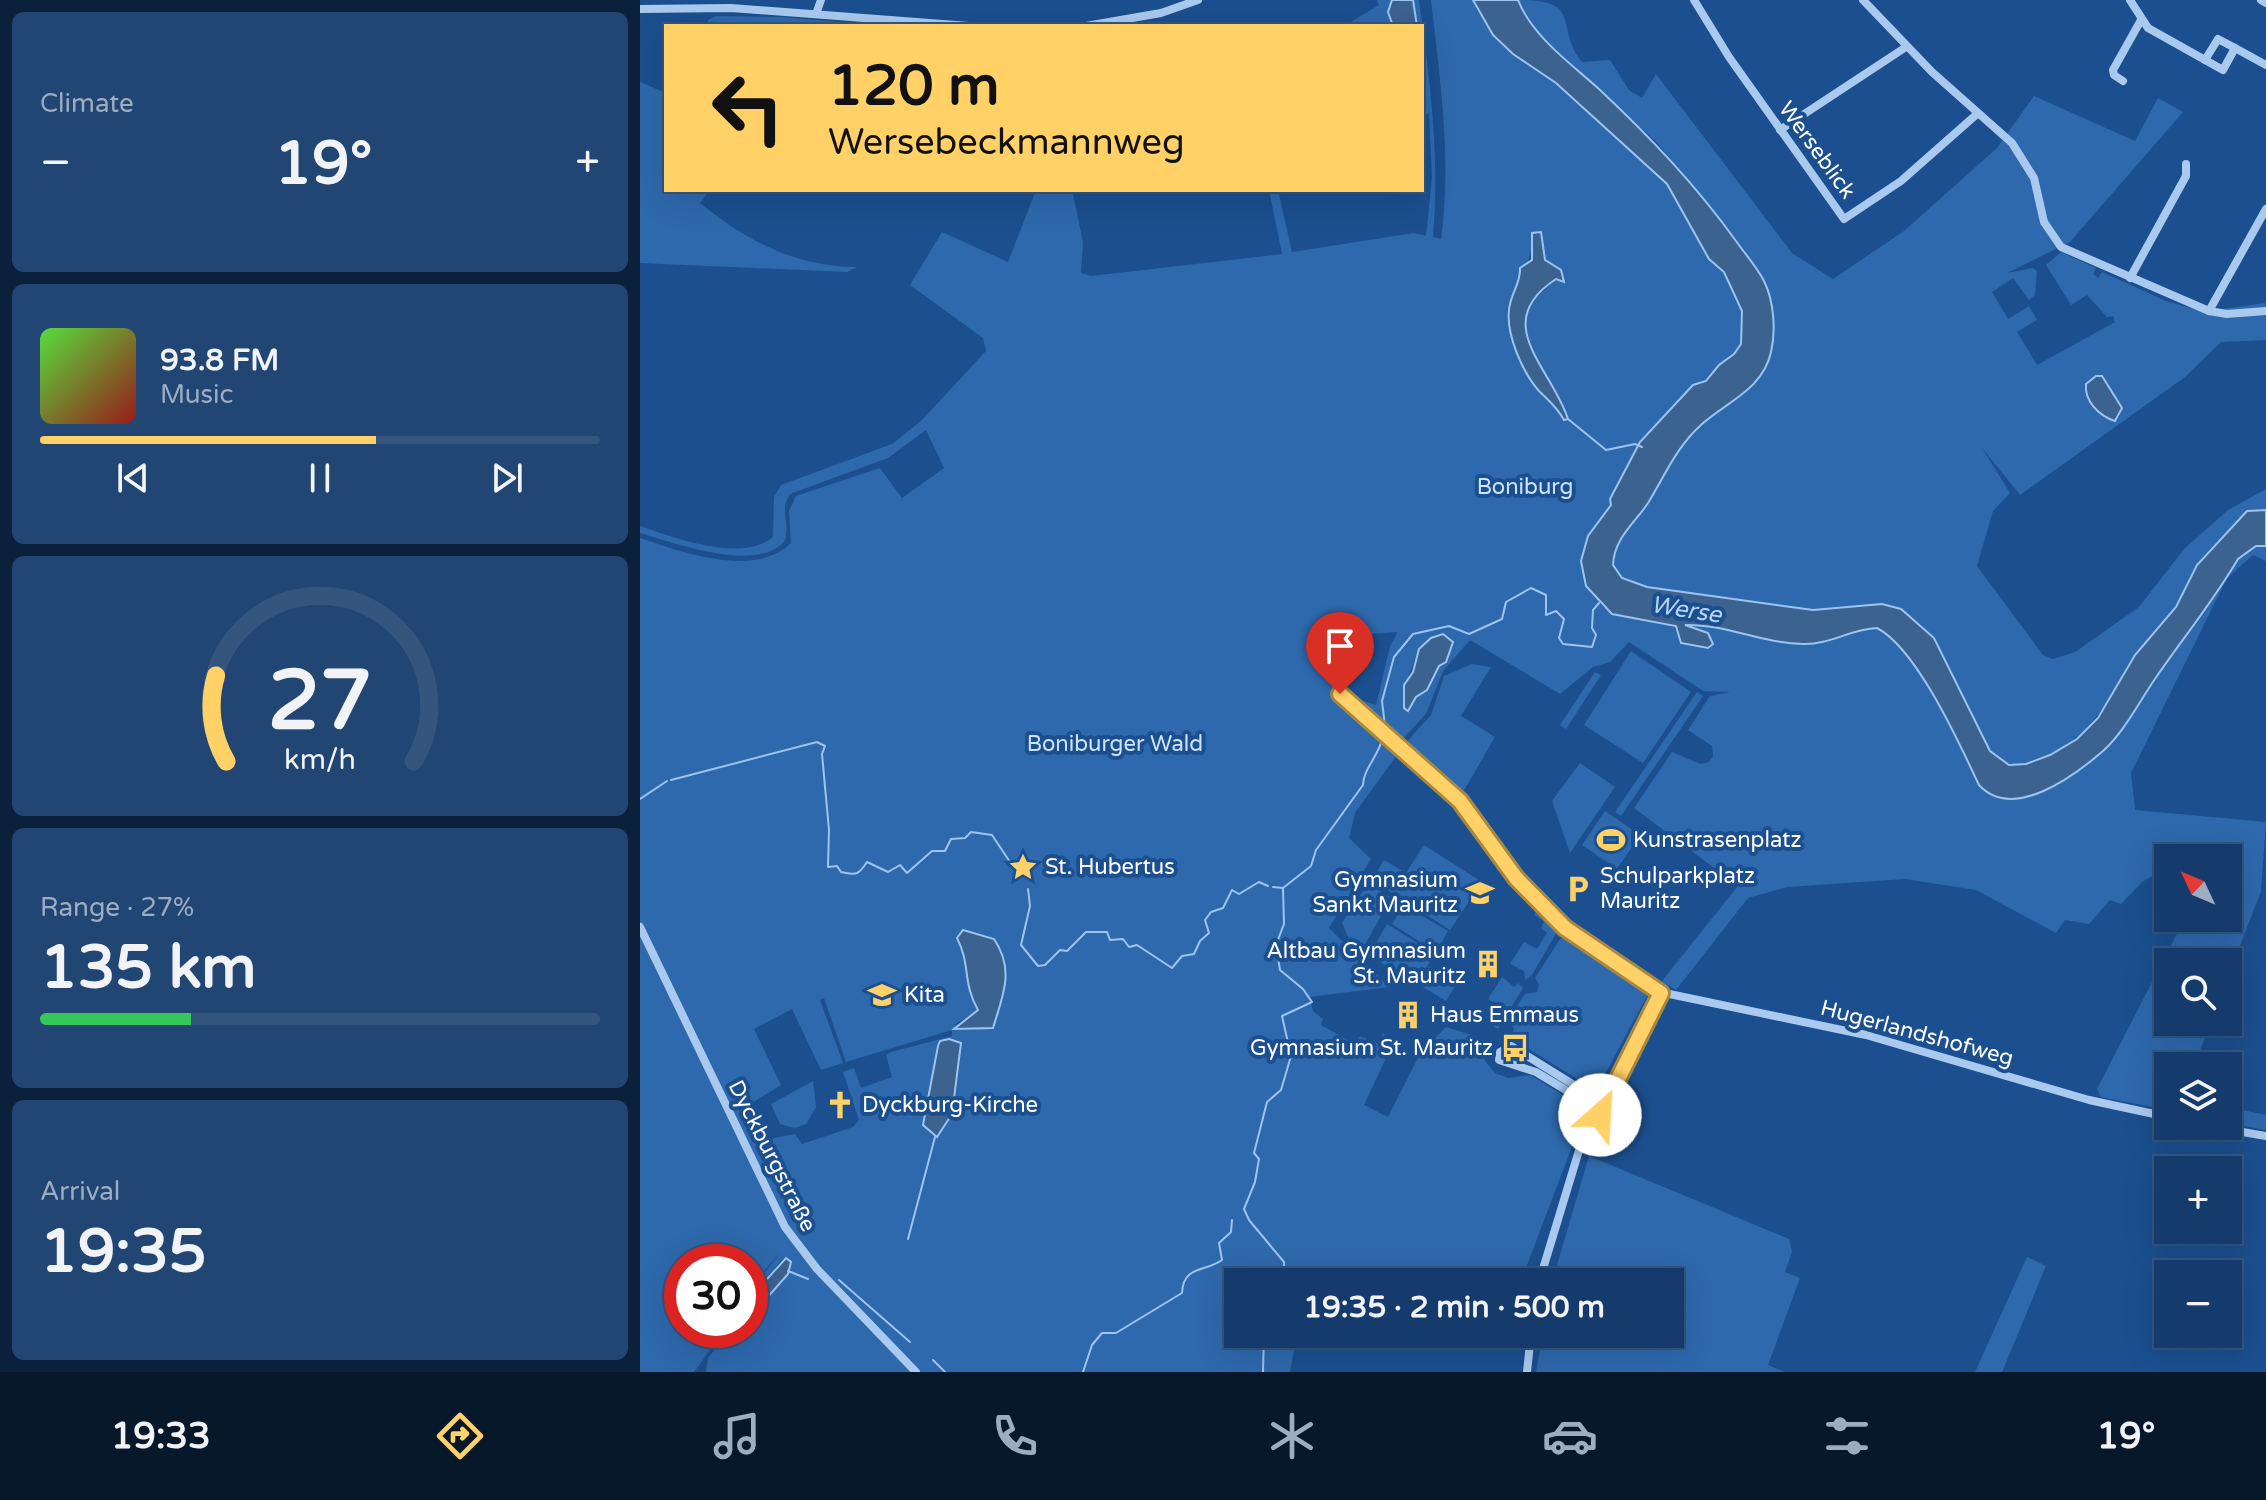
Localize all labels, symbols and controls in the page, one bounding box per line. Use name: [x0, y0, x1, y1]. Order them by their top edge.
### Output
text: 120 m: [828, 53, 999, 120]
icon: left: [696, 56, 800, 160]
text: Climate: [40, 88, 134, 119]
street label: Werseblick: [1773, 96, 1861, 204]
text: Wersebeckmannweg: [828, 121, 1185, 164]
text: 19°: [274, 128, 372, 200]
text: −: [40, 137, 71, 190]
text: +: [575, 137, 600, 190]
text: 93.8 FM: [160, 342, 279, 379]
text: Music: [160, 379, 233, 410]
icon: previous: [111, 456, 155, 500]
icon: pause: [298, 456, 342, 500]
icon: next: [485, 456, 529, 500]
park label: Boniburg: [1477, 474, 1573, 500]
water label: Werse: [1649, 590, 1725, 630]
pin: [1306, 612, 1374, 694]
icon: arrive: [1318, 624, 1362, 668]
text: 27: [268, 652, 372, 752]
park label: Boniburger Wald: [1027, 731, 1203, 757]
text: km/h: [284, 743, 356, 777]
sports icon: Kunstrasenplatz: [1596, 825, 1626, 855]
place label: Kunstrasenplatz: [1633, 827, 1801, 853]
north arrow: [2154, 844, 2242, 932]
map controls: [2154, 844, 2242, 1348]
place icon: St. Hubertus: [1008, 852, 1038, 882]
place label: St. Hubertus: [1045, 854, 1175, 880]
place label: Schulparkplatz Mauritz: [1600, 863, 1755, 914]
place label: Gymnasium Sankt Mauritz: [1312, 867, 1458, 918]
parking icon: Schulparkplatz Mauritz: [1563, 874, 1593, 904]
school or university icon: Gymnasium Sankt Mauritz: [1465, 878, 1495, 908]
text: Range · 27%: [40, 892, 194, 923]
text: 135 km: [40, 932, 256, 1004]
place label: Altbau Gymnasium St. Mauritz: [1267, 938, 1466, 989]
button: search: [2154, 948, 2242, 1036]
building icon: Altbau Gymnasium St. Mauritz: [1473, 949, 1503, 979]
school or university icon: Kita: [867, 980, 897, 1010]
place label: Kita: [904, 982, 945, 1008]
street label: Hugerlandshofweg: [1818, 995, 2016, 1071]
building icon: Haus Emmaus: [1393, 1000, 1423, 1030]
place label: Haus Emmaus: [1430, 1002, 1579, 1028]
bus stop icon: Gymnasium St. Mauritz: [1500, 1033, 1530, 1063]
place label: Gymnasium St. Mauritz: [1250, 1035, 1493, 1061]
button: layers: [2154, 1052, 2242, 1140]
position arrow: [1558, 1073, 1642, 1157]
street label: Dyckburgstraße: [723, 1076, 821, 1236]
church icon: Dyckburg-Kirche: [825, 1090, 855, 1120]
place label: Dyckburg-Kirche: [862, 1092, 1038, 1118]
button: +: [2154, 1156, 2242, 1244]
text: Arrival: [40, 1176, 120, 1207]
text: 19:35: [40, 1216, 206, 1288]
speed limit sign: 30: [664, 1244, 768, 1348]
button: −: [2154, 1260, 2242, 1348]
text: 19:35 · 2 min · 500 m: [1303, 1289, 1605, 1326]
icon: directions: [432, 1408, 488, 1464]
icon: music: [709, 1408, 765, 1464]
icon: phone: [987, 1408, 1043, 1464]
icon: climate: [1264, 1408, 1320, 1464]
icon: car: [1542, 1408, 1598, 1464]
icon: filters: [1819, 1408, 1875, 1464]
text: 19:33: [111, 1415, 211, 1458]
text: 19°: [2096, 1415, 2155, 1458]

